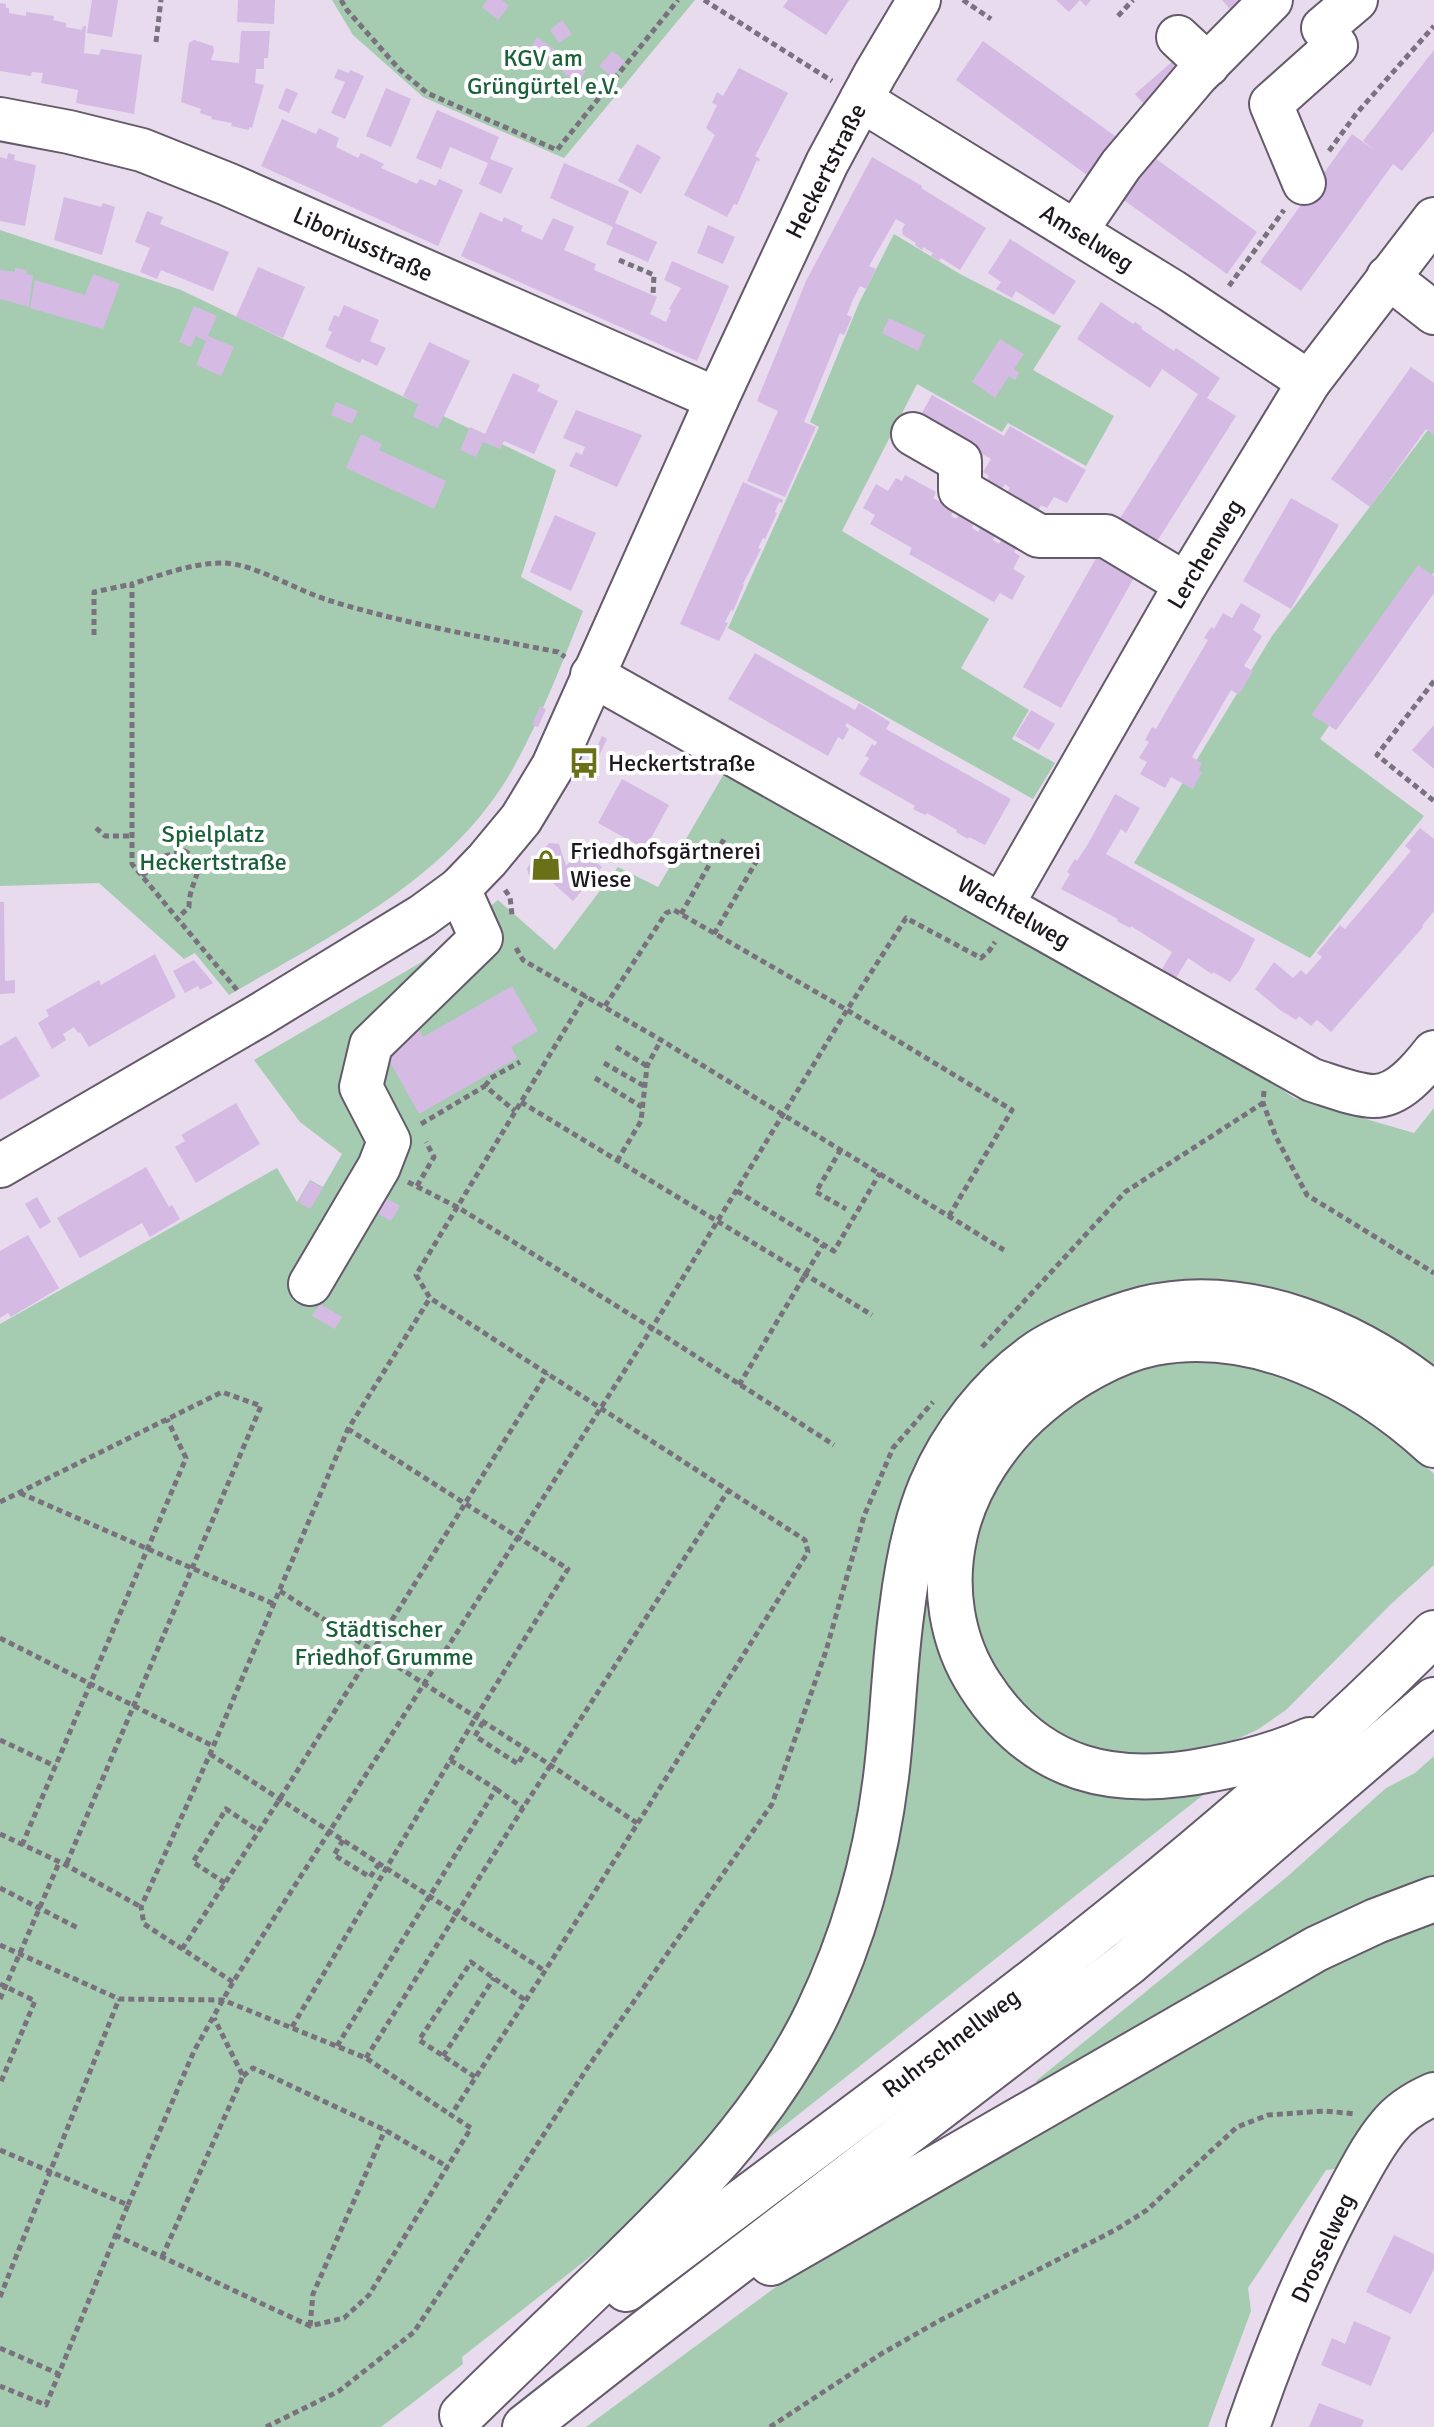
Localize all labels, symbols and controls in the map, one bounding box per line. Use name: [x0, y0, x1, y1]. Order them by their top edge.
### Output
park label: KGV am Grüngürtel e.V.: [467, 43, 619, 101]
street label: Heckertstraße: [779, 98, 873, 244]
street label: Amselweg: [1035, 197, 1139, 279]
street label: Liboriusstraße: [288, 200, 438, 288]
street label: Lerchenweg: [1160, 494, 1250, 614]
bus stop icon: Heckertstraße: [567, 746, 601, 780]
place label: Heckertstraße: [608, 748, 756, 778]
park label: Spielplatz Heckertstraße: [139, 819, 287, 877]
place label: Friedhofsgärtnerei Wiese: [570, 836, 761, 894]
shop icon: Friedhofsgärtnerei Wiese: [529, 848, 563, 882]
street label: Wachtelweg: [952, 869, 1076, 955]
park label: Städtischer Friedhof Grumme: [295, 1614, 473, 1672]
street label: Ruhrschnellweg: [876, 1982, 1026, 2104]
street label: Drosselweg: [1284, 2188, 1362, 2308]

